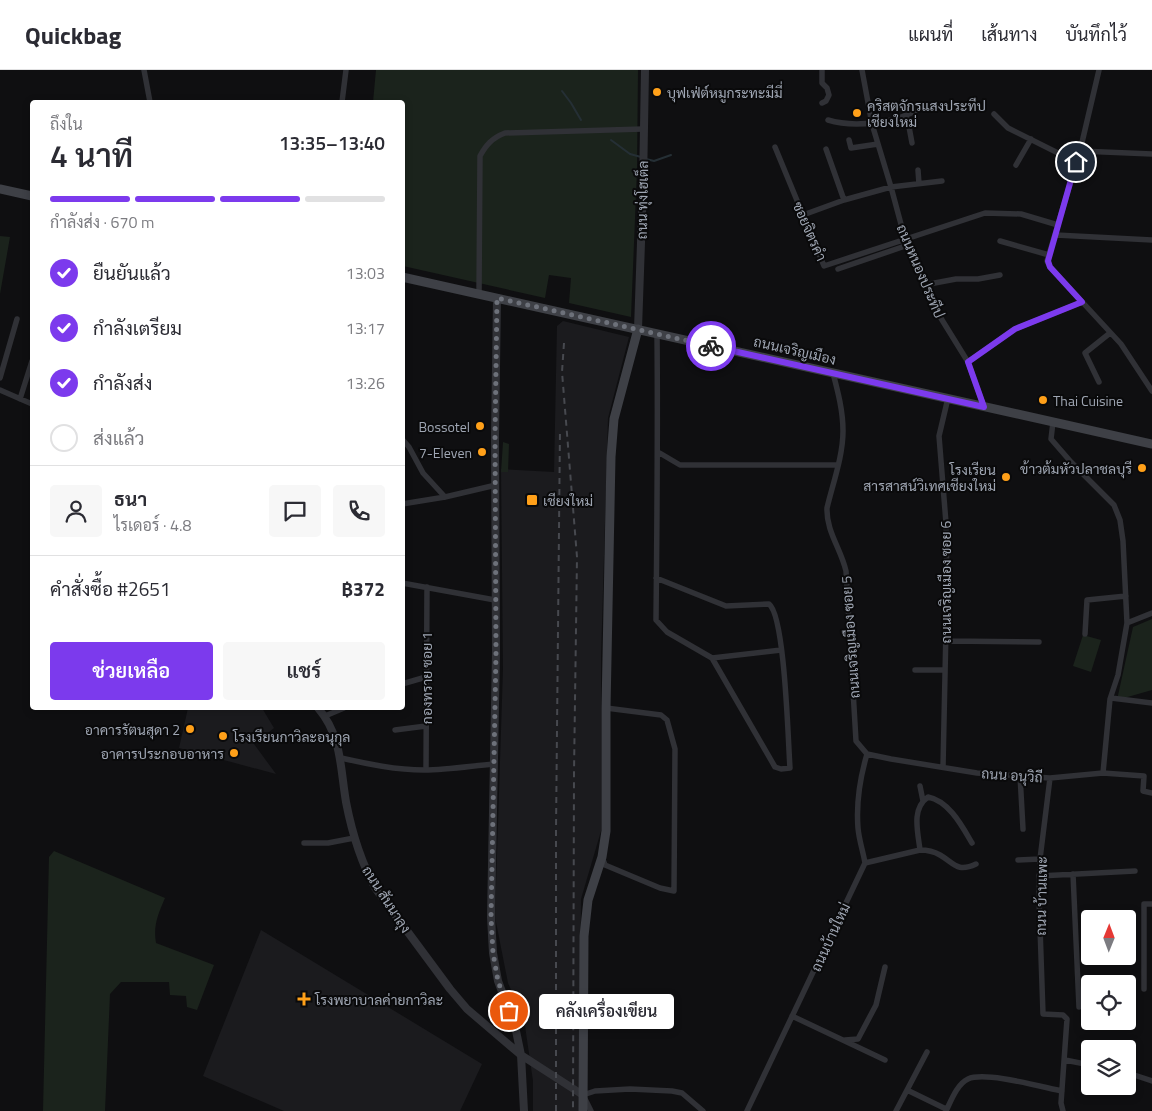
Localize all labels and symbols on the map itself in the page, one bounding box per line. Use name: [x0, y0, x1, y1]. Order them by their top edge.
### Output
place label: บุฟเฟ่ต์หมูกระทะมีมี่: [667, 81, 783, 103]
marker: บุฟเฟ่ต์หมูกระทะมีมี่: [651, 86, 663, 98]
place label: คริสตจักรแสงประทีป เชียงใหม่: [867, 95, 986, 132]
marker: คริสตจักรแสงประทีป เชียงใหม่: [851, 107, 863, 119]
pin: [1055, 141, 1097, 183]
street label: ถนน ทุ่งโฮเต็ล: [631, 160, 653, 240]
street label: ซอยจิตรคำ: [788, 198, 832, 264]
street label: ถนนหนองประทีป: [892, 221, 950, 321]
courier: [686, 321, 736, 371]
street label: ถนนเจริญเมือง: [752, 330, 838, 370]
place label: Thai Cuisine: [1053, 390, 1123, 411]
marker: Thai Cuisine: [1037, 394, 1049, 406]
place label: Bossotel: [418, 416, 470, 437]
marker: Bossotel: [474, 420, 486, 432]
place label: 7-Eleven: [419, 442, 472, 463]
marker: 7-Eleven: [476, 446, 488, 458]
place label: ข้าวต้มหัวปลาชลบุรี: [1020, 458, 1132, 479]
place label: โรงเรียน สารสาสน์วิเทศเชียงใหม่: [863, 459, 996, 496]
marker: ข้าวต้มหัวปลาชลบุรี: [1136, 462, 1148, 474]
marker: โรงเรียน สารสาสน์วิเทศเชียงใหม่: [1000, 471, 1012, 483]
place label: เชียงใหม่: [543, 490, 593, 511]
marker: เชียงใหม่: [525, 493, 539, 507]
street label: ถนนเจริญเมือง ซอย 6: [935, 520, 956, 643]
street label: ถนนเจริญเมือง ซอย 5: [835, 575, 865, 699]
street label: กองทราย ซอย 1: [416, 632, 437, 724]
place label: อาคารรัตนสุดา 2: [85, 719, 180, 740]
marker: อาคารรัตนสุดา 2: [184, 723, 196, 735]
place label: โรงเรียนกาวิละอนุกุล: [232, 726, 350, 747]
marker: โรงเรียนกาวิละอนุกุล: [217, 730, 229, 742]
place label: อาคารประกอบอาหาร: [101, 743, 224, 764]
marker: อาคารประกอบอาหาร: [228, 747, 240, 759]
street label: ถนน อนุวิถี: [981, 762, 1043, 788]
street label: ถนน บ้านแพะ: [1030, 856, 1052, 936]
street label: ถนน สันนาลุง: [357, 861, 417, 937]
street label: ถนนบ้านใหม่: [805, 899, 855, 975]
north arrow: [1081, 910, 1136, 965]
place label: โรงพยาบาลค่ายกาวิละ: [314, 989, 443, 1010]
pin: [488, 990, 530, 1032]
marker: โรงพยาบาลค่ายกาวิละ: [297, 992, 311, 1006]
callout: คลังเครื่องเขียน: [539, 994, 674, 1028]

